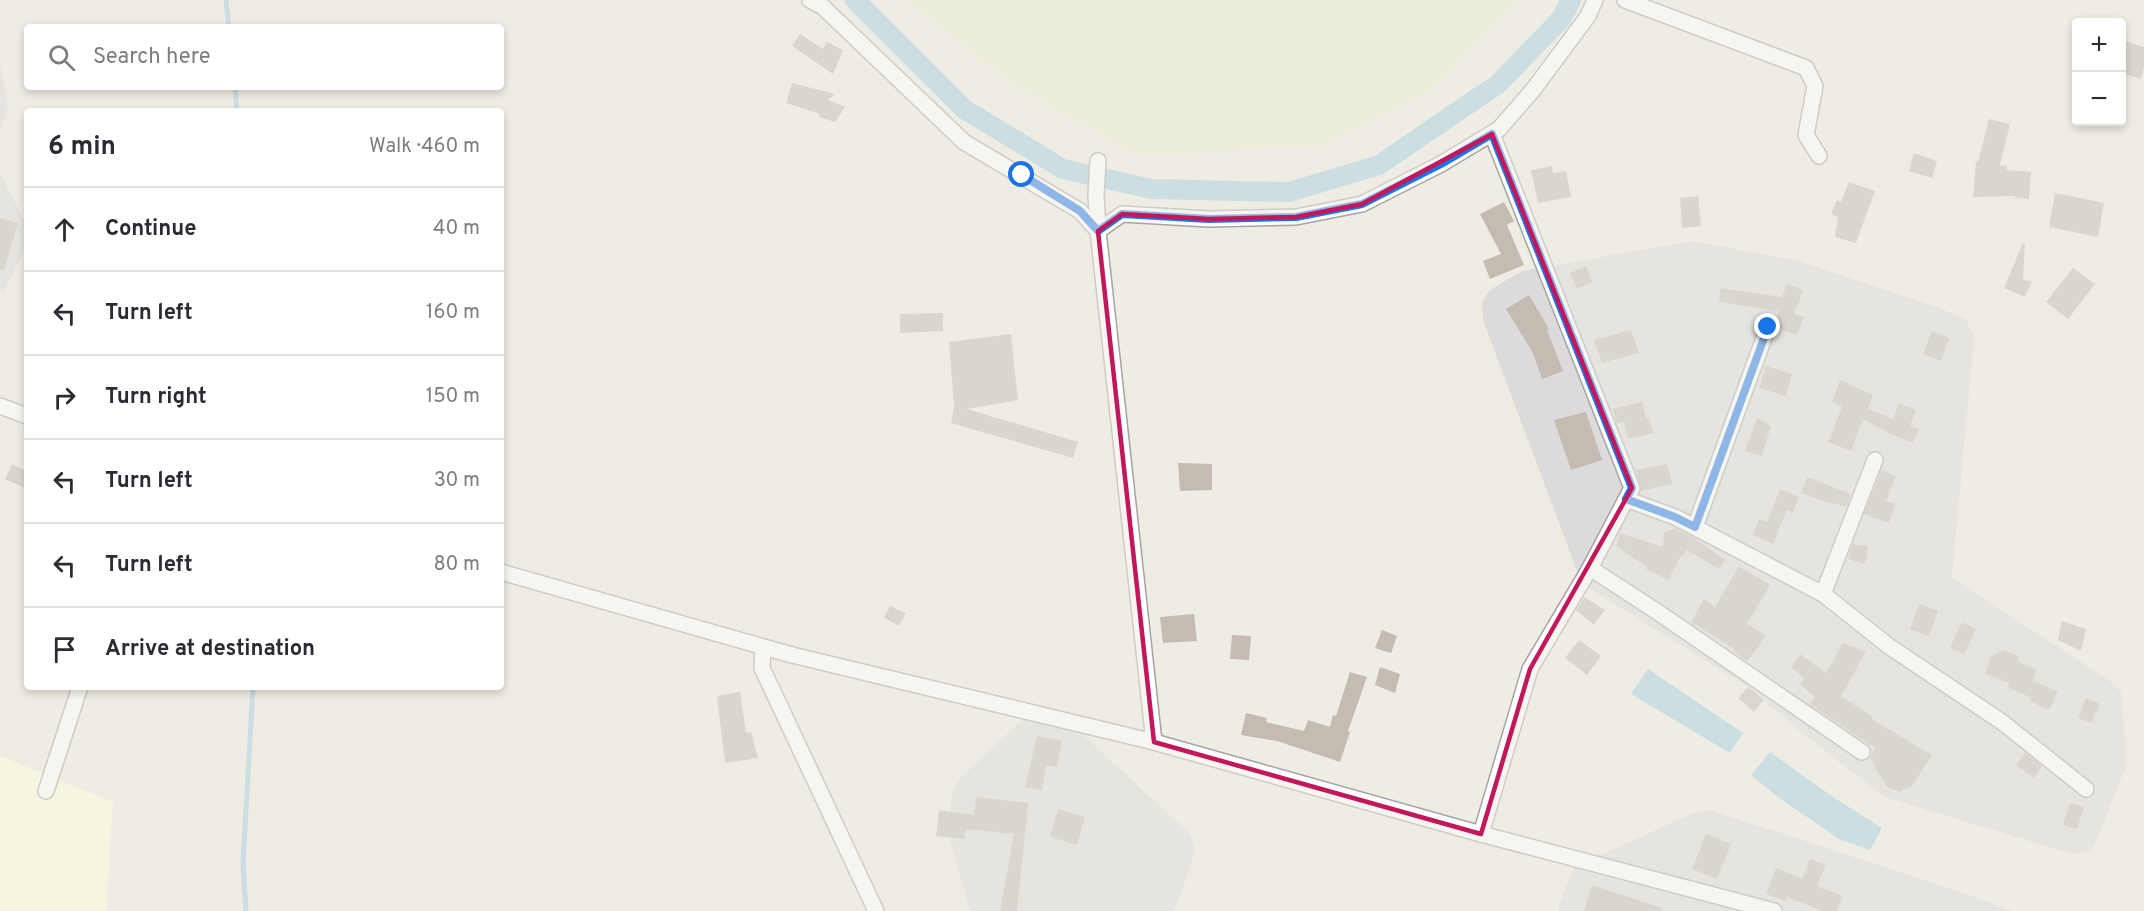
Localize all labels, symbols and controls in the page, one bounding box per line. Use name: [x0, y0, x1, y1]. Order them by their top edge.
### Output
map controls: [2072, 18, 2126, 126]
button: +: [2072, 18, 2126, 72]
search box: [24, 24, 504, 90]
icon: search: [45, 41, 78, 74]
text: Search here: [93, 44, 211, 71]
button: −: [2072, 72, 2126, 126]
text: 6 min: [48, 131, 116, 164]
text: Walk · 460 m: [369, 134, 480, 160]
route start: [1008, 161, 1034, 187]
icon: ahead: [48, 213, 81, 246]
text: Continue: [105, 216, 196, 243]
text: 40 m: [433, 216, 480, 242]
icon: left: [48, 297, 81, 330]
text: Turn left: [105, 300, 193, 327]
text: 160 m: [426, 300, 480, 326]
route end: [1754, 313, 1780, 339]
icon: right: [48, 381, 81, 414]
text: Turn right: [105, 384, 207, 411]
text: 150 m: [426, 384, 480, 410]
icon: left: [48, 465, 81, 498]
text: Turn left: [105, 468, 193, 495]
text: 30 m: [434, 468, 480, 494]
icon: left: [48, 549, 81, 582]
text: Turn left: [105, 552, 193, 579]
text: 80 m: [434, 552, 480, 578]
icon: arrive: [48, 633, 81, 666]
text: Arrive at destination: [105, 636, 315, 663]

